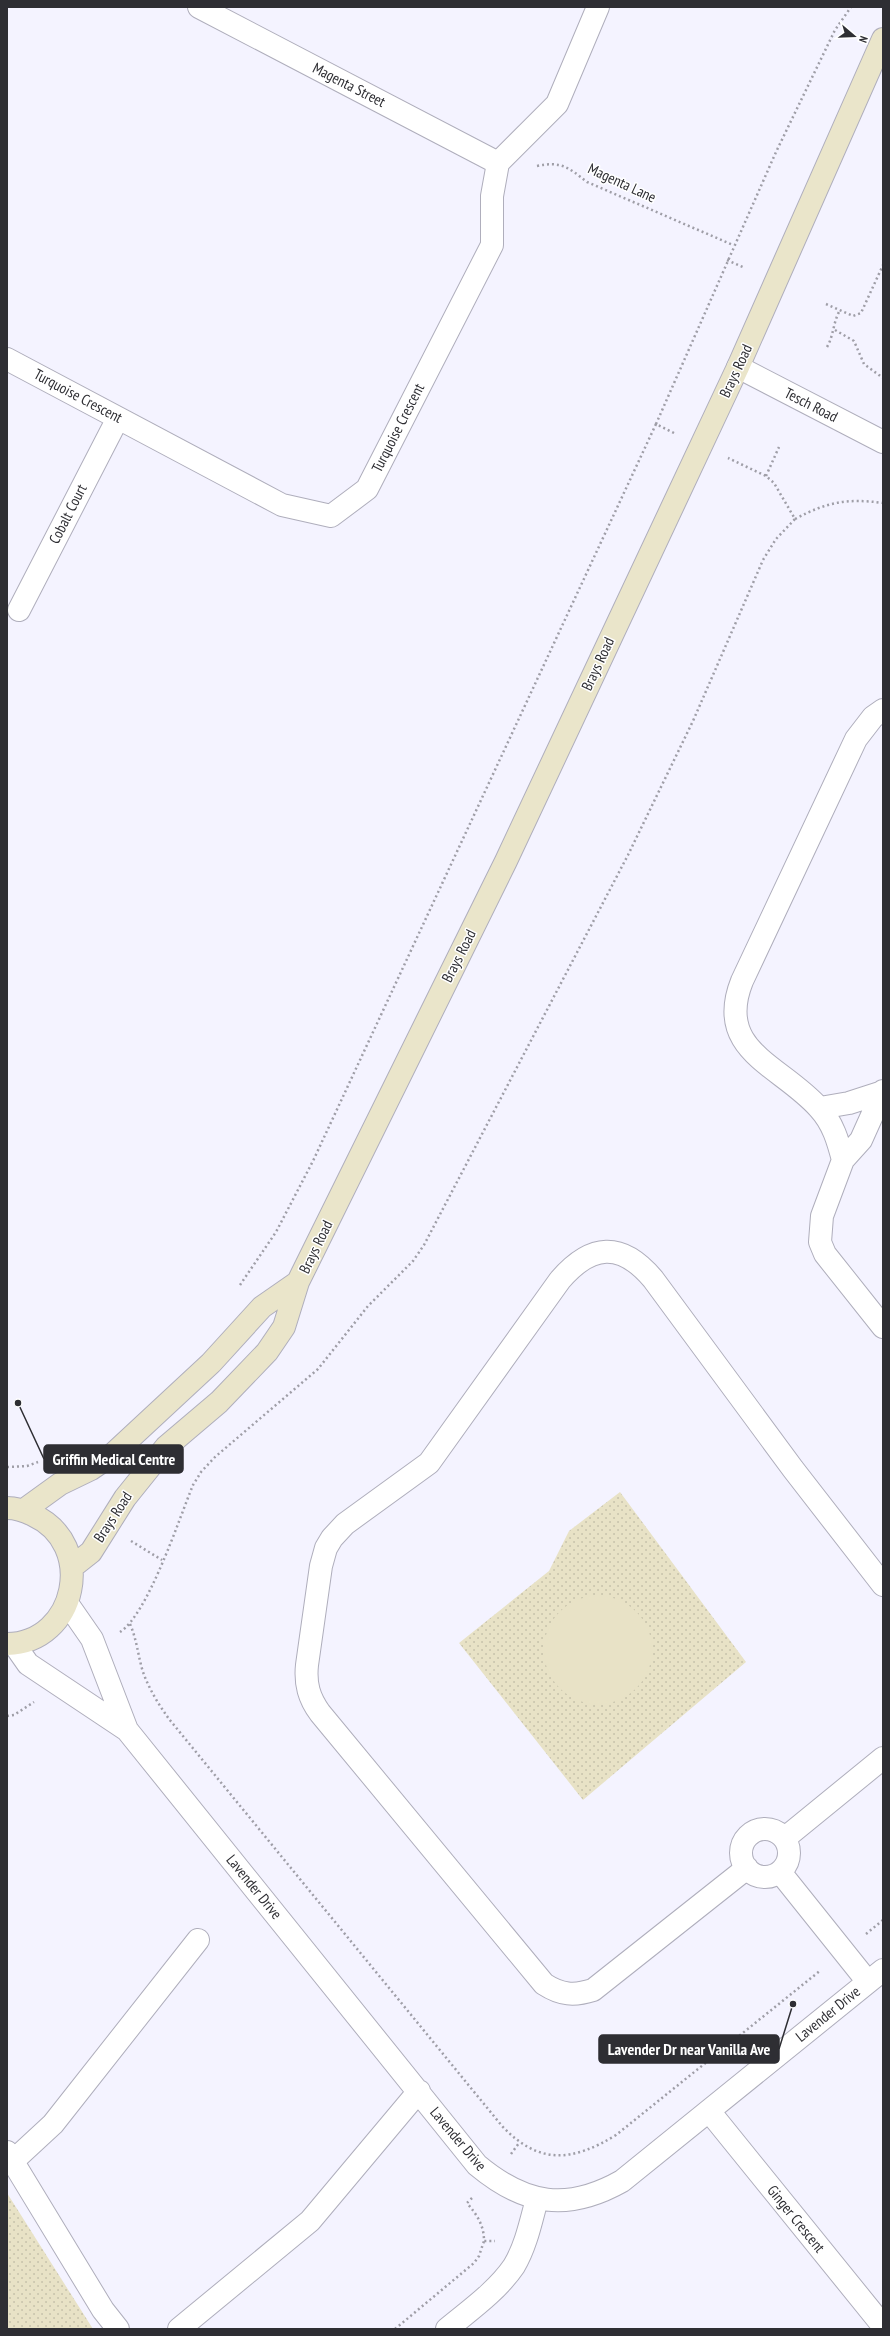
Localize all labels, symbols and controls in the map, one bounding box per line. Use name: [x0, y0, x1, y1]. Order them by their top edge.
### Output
north arrow: [834, 16, 874, 56]
text: N: [856, 34, 871, 44]
street label: Magenta Street: [310, 58, 389, 111]
street label: Magenta Lane: [585, 159, 659, 207]
street label: Brays Road: [715, 341, 756, 400]
street label: Turquoise Crescent: [31, 364, 126, 427]
street label: Turquoise Crescent: [367, 380, 428, 475]
street label: Tesch Road: [781, 383, 841, 426]
street label: Cobalt Court: [44, 481, 91, 547]
street label: Brays Road: [577, 634, 618, 693]
street label: Brays Road: [437, 926, 480, 985]
street label: Brays Road: [295, 1217, 337, 1276]
callout: Griffin Medical Centre: [44, 1445, 183, 1473]
text: Griffin Medical Centre: [53, 1449, 176, 1469]
street label: Brays Road: [89, 1488, 136, 1546]
street label: Lavender Drive: [223, 1850, 286, 1923]
street label: Lavender Drive: [791, 1982, 864, 2045]
callout: Lavender Dr near Vanilla Ave: [599, 2035, 779, 2063]
text: Lavender Dr near Vanilla Ave: [608, 2039, 770, 2059]
street label: Lavender Drive: [426, 2103, 491, 2175]
street label: Ginger Crescent: [763, 2181, 829, 2256]

